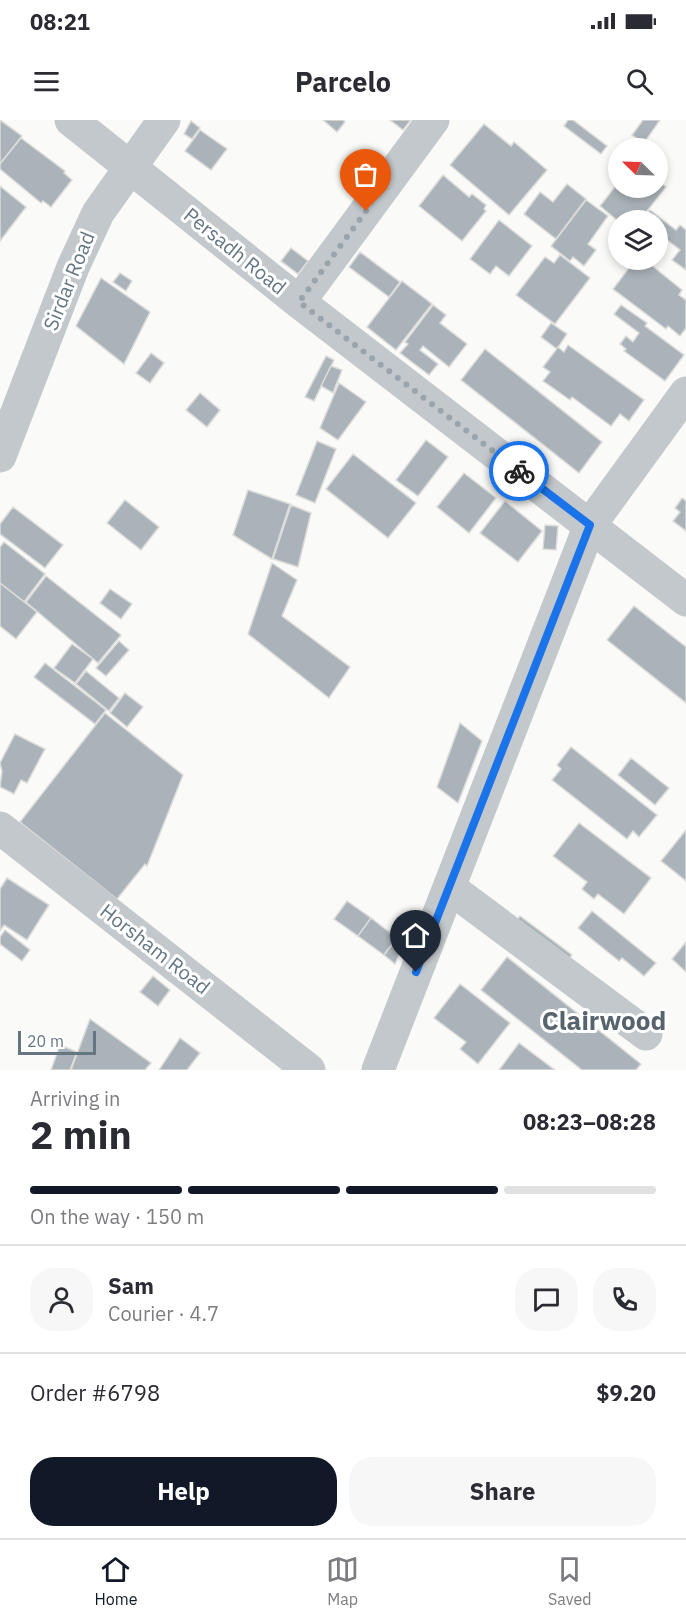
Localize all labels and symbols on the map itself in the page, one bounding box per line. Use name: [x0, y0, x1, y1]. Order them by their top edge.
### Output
north arrow: [608, 138, 668, 198]
pin: [340, 149, 391, 211]
street label: Persadh Road: [179, 201, 292, 300]
street label: Sirdar Road: [37, 227, 101, 334]
courier: [489, 441, 549, 501]
street label: Horsham Road: [95, 897, 216, 1000]
pin: [390, 910, 441, 972]
district label: Clairwood: [542, 1003, 666, 1037]
scale bar: [18, 1028, 96, 1055]

